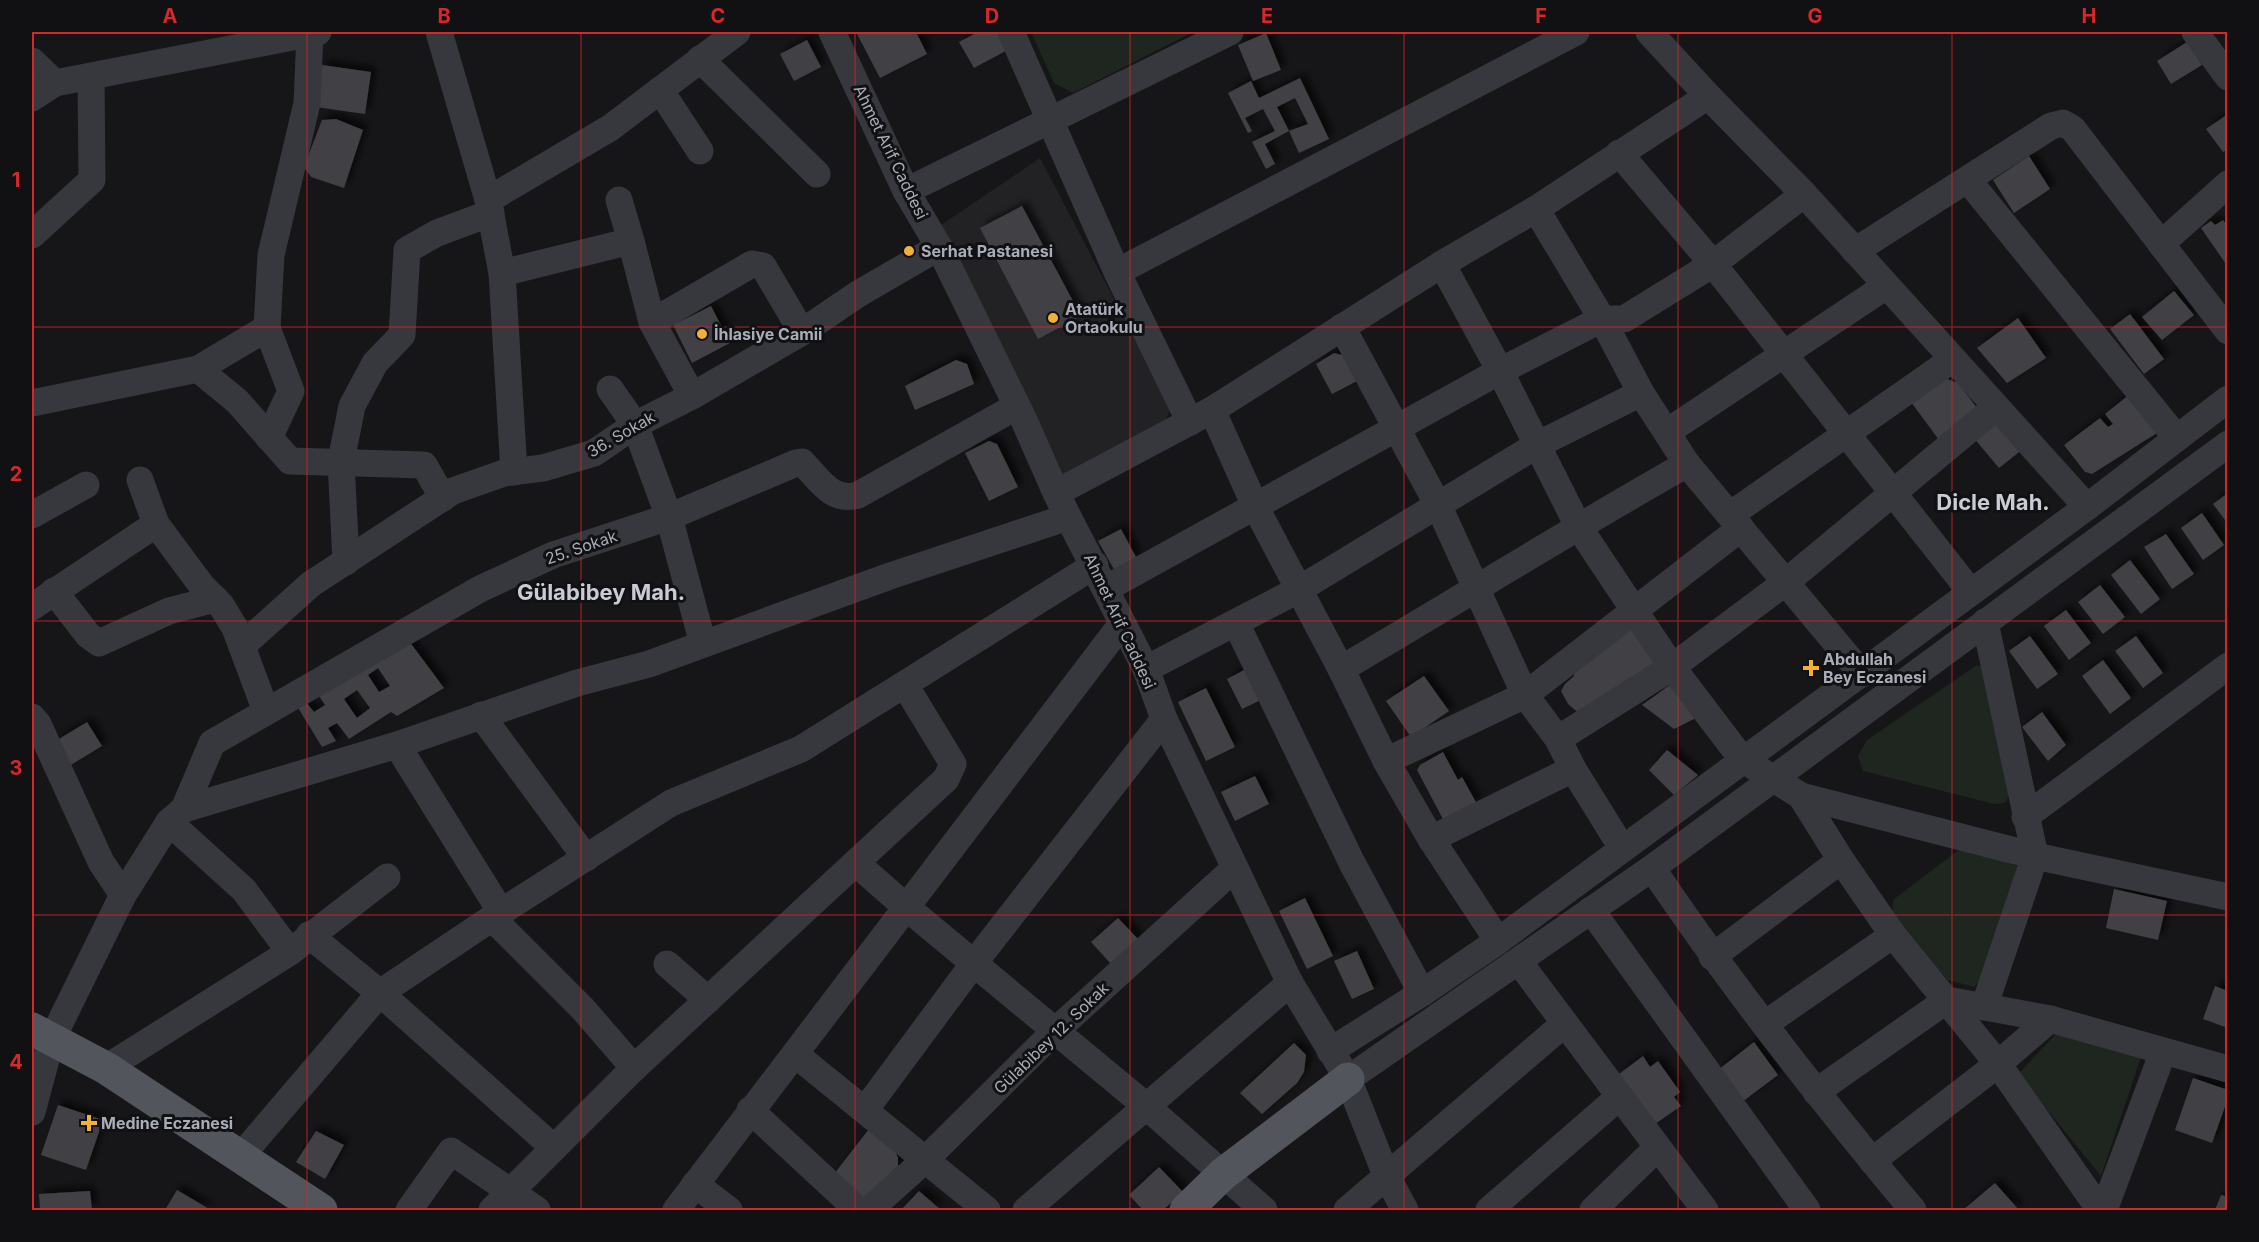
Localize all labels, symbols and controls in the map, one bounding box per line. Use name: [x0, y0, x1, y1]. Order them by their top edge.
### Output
text: A: [163, 4, 178, 28]
text: B: [437, 4, 451, 28]
text: C: [711, 4, 725, 28]
text: D: [985, 4, 999, 28]
text: E: [1261, 4, 1273, 28]
text: F: [1535, 4, 1547, 28]
text: G: [1807, 4, 1823, 28]
text: H: [2082, 4, 2096, 28]
street label: Ahmet Arif Caddesi: [850, 82, 932, 222]
text: 1: [12, 168, 20, 192]
place label: Serhat Pastanesi: [921, 241, 1053, 261]
marker: Serhat Pastanesi: [902, 244, 916, 258]
place label: Atatürk Ortaokulu: [1065, 299, 1143, 337]
marker: Atatürk Ortaokulu: [1046, 311, 1060, 325]
place label: İhlasiye Camii: [714, 324, 822, 344]
marker: İhlasiye Camii: [695, 327, 709, 341]
street label: 36. Sokak: [584, 407, 659, 461]
text: 2: [10, 462, 22, 486]
district label: Dicle Mah.: [1936, 489, 2050, 515]
street label: 25. Sokak: [542, 525, 620, 569]
street label: Ahmet Arif Caddesi: [1080, 550, 1160, 692]
district label: Gülabibey Mah.: [517, 579, 685, 605]
place label: Abdullah Bey Eczanesi: [1823, 649, 1926, 687]
marker: Abdullah Bey Eczanesi: [1804, 661, 1818, 675]
text: 3: [10, 756, 22, 780]
street label: Gülabibey 12. Sokak: [989, 978, 1113, 1098]
text: 4: [9, 1050, 23, 1074]
place label: Medine Eczanesi: [101, 1113, 233, 1133]
marker: Medine Eczanesi: [82, 1116, 96, 1130]

